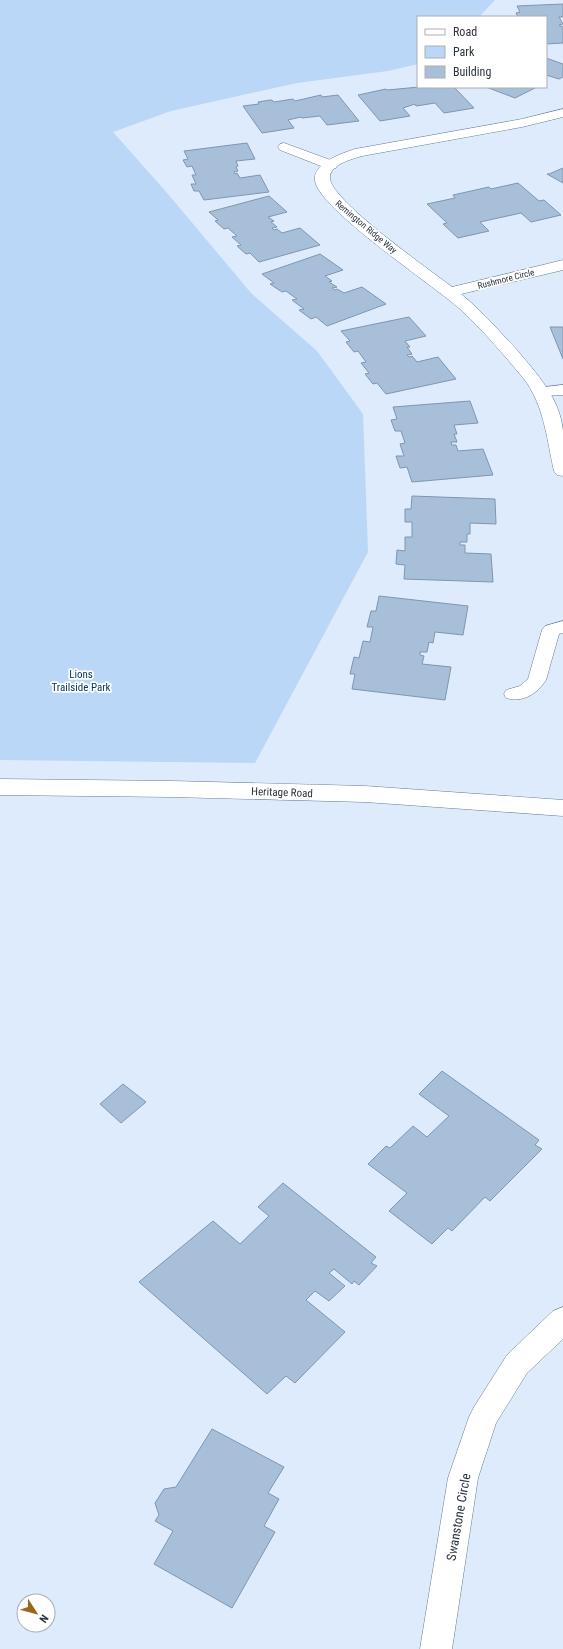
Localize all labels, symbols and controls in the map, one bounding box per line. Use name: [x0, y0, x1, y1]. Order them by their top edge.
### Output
legend: [417, 16, 547, 88]
text: Road: [453, 25, 477, 39]
text: Park: [453, 45, 475, 59]
text: Building: [453, 65, 491, 79]
street label: Remington Ridge Way: [333, 198, 399, 256]
street label: Rushmore Circle: [477, 267, 535, 291]
park label: Lions Trailside Park: [51, 668, 111, 694]
street label: Heritage Road: [251, 785, 313, 800]
street label: Swanstone Circle: [443, 1472, 474, 1562]
north arrow: [16, 1593, 56, 1633]
text: N: [36, 1612, 51, 1625]

